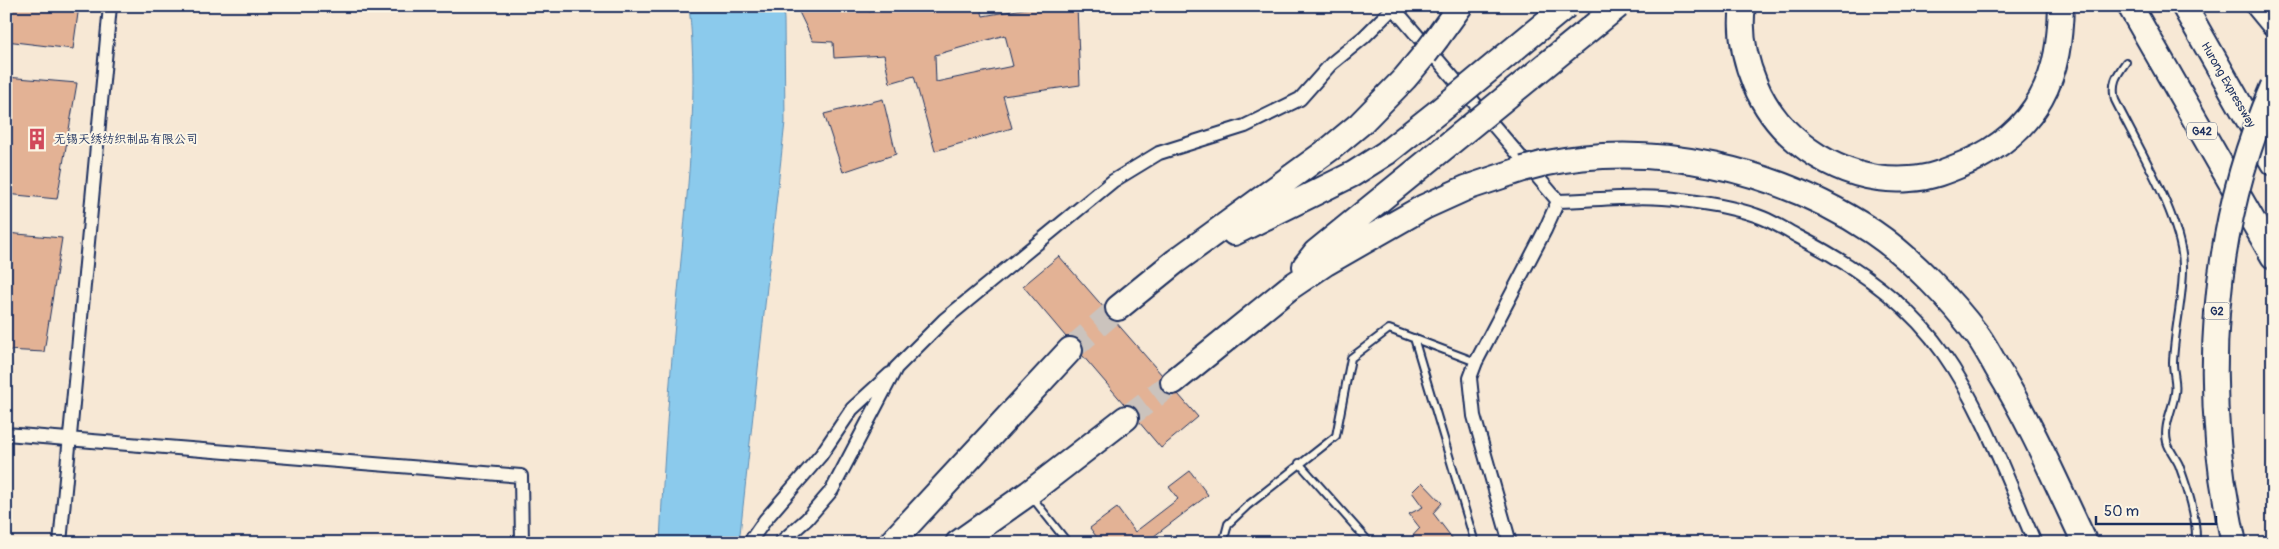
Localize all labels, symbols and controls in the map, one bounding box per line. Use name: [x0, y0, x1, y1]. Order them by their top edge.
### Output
street label: Hurong Expressway: [2197, 40, 2259, 130]
road number: G42: [2187, 122, 2217, 140]
building icon: 无锡天绣纺织制品有限公司: [24, 126, 50, 152]
place label: 无锡天绣纺织制品有限公司: [54, 132, 198, 147]
road number: G2: [2204, 302, 2230, 320]
scale bar: [2096, 494, 2216, 526]
text: 50 m: [2104, 502, 2139, 521]

